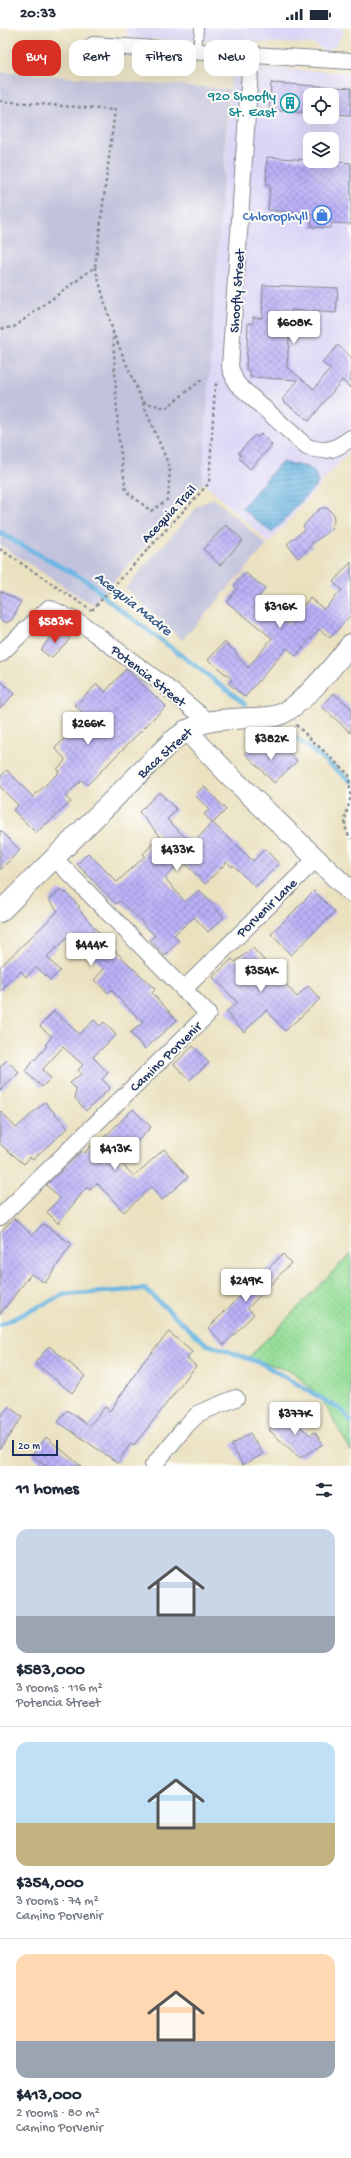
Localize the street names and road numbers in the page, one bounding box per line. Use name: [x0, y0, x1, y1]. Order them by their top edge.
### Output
street label: Shoofly Street: [227, 248, 250, 333]
street label: Acequia Trail: [139, 482, 201, 547]
street label: Potencia Street: [106, 642, 189, 712]
street label: Baca Street: [134, 724, 198, 784]
street label: Porvenir Lane: [233, 875, 302, 943]
street label: Camino Porvenir: [127, 1018, 207, 1096]

